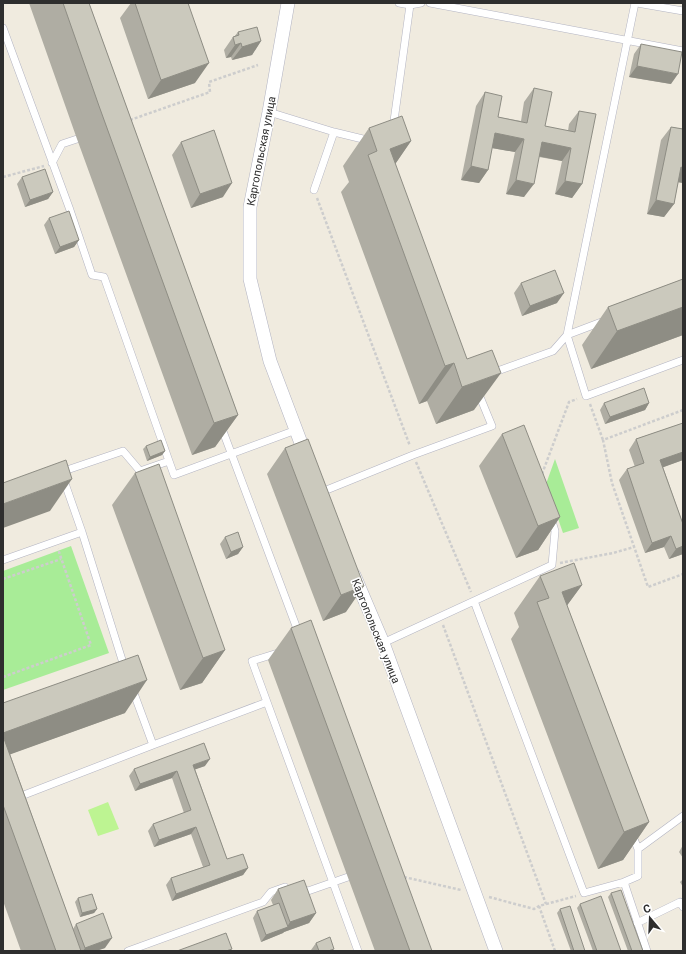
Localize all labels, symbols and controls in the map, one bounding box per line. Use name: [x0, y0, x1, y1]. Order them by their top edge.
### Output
street label: Каргопольская улица: [244, 95, 279, 207]
street label: Каргопольская улица: [349, 577, 402, 685]
north arrow: [630, 898, 670, 938]
text: С: [641, 902, 652, 916]

